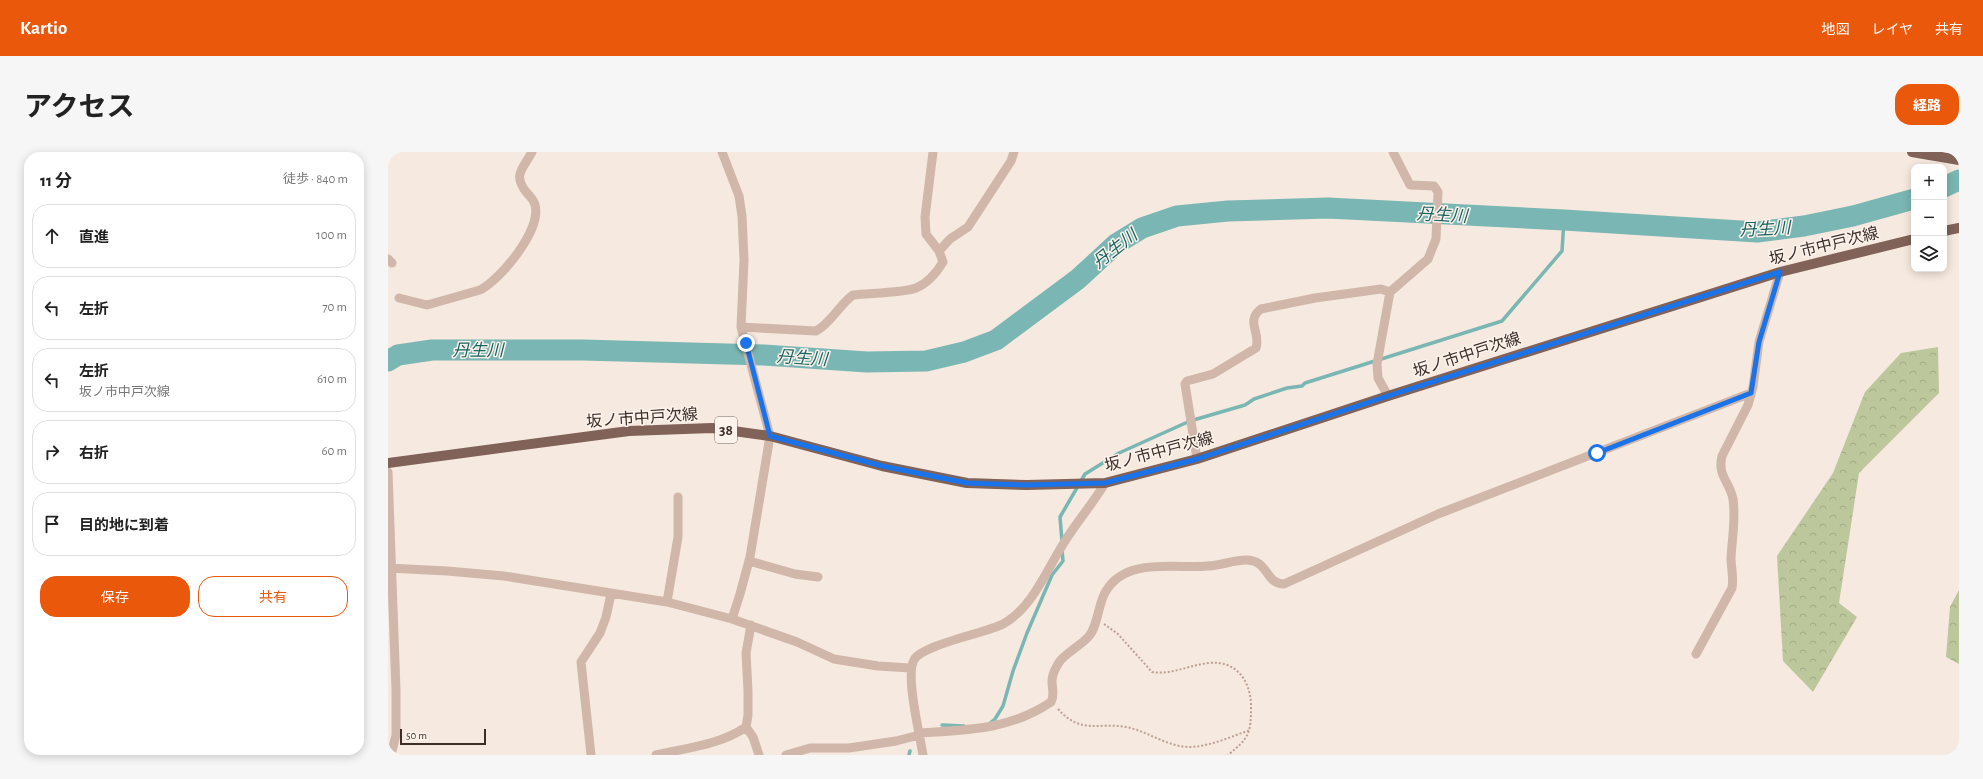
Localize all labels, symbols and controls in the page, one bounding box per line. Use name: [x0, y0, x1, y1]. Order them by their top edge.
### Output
text: Kartio: [20, 19, 67, 38]
text: 地図: [1821, 23, 1849, 37]
text: レイヤ: [1871, 23, 1913, 37]
text: 共有: [1935, 23, 1963, 37]
button: 経路: [1895, 84, 1959, 125]
text: アクセス: [24, 94, 135, 122]
map controls: [1911, 164, 1947, 272]
button: +: [1911, 164, 1947, 200]
text: 11 分: [40, 172, 72, 189]
text: 徒歩 · 840 m: [283, 173, 348, 186]
button: −: [1911, 200, 1947, 236]
water label: 丹生川: [1416, 204, 1470, 225]
water label: 丹生川: [1739, 218, 1793, 239]
street label: 坂ノ市中戸次線: [1767, 224, 1880, 267]
icon: ahead: [41, 225, 63, 247]
water label: 丹生川: [1089, 225, 1142, 271]
text: 100 m: [316, 229, 347, 242]
text: 直進: [79, 230, 109, 245]
button: layers: [1911, 236, 1947, 272]
icon: left: [41, 297, 63, 319]
text: 70 m: [322, 301, 347, 314]
text: 左折: [79, 302, 109, 317]
street label: 坂ノ市中戸次線: [1411, 329, 1523, 380]
route end: [737, 334, 755, 352]
water label: 丹生川: [453, 341, 505, 359]
water label: 丹生川: [776, 347, 830, 368]
text: 左折: [79, 364, 109, 379]
icon: left: [41, 369, 63, 391]
text: 610 m: [317, 373, 347, 386]
text: 坂ノ市中戸次線: [79, 386, 170, 399]
street label: 坂ノ市中戸次線: [586, 405, 698, 430]
road number: 38: [715, 417, 737, 443]
street label: 坂ノ市中戸次線: [1103, 429, 1215, 474]
icon: right: [41, 441, 63, 463]
route start: [1588, 444, 1606, 462]
text: 60 m: [321, 445, 347, 458]
text: 右折: [79, 446, 109, 461]
icon: arrive: [41, 513, 63, 535]
text: 目的地に到着: [79, 518, 169, 533]
button: 保存: [40, 576, 190, 617]
button: 共有: [198, 576, 348, 617]
scale bar: [400, 727, 486, 746]
text: 50 m: [406, 730, 427, 741]

